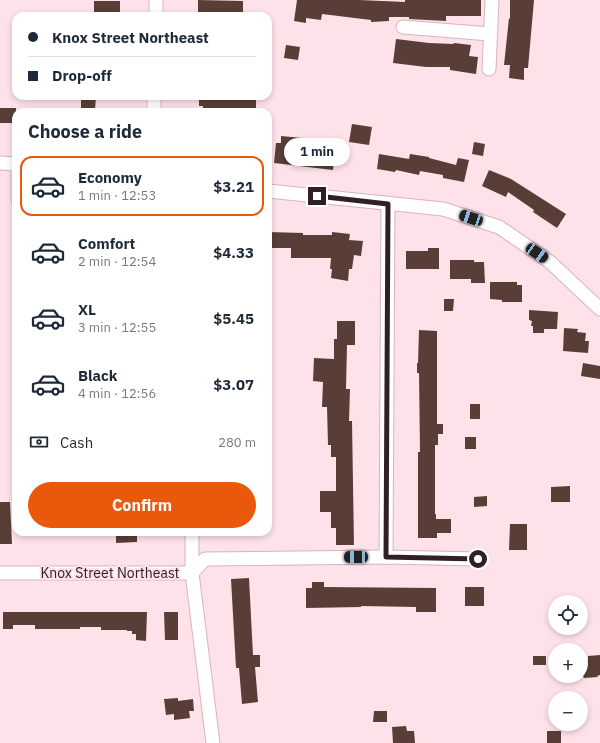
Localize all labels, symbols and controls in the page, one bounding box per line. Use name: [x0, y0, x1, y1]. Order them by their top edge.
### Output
text: Knox Street Northeast: [52, 28, 209, 47]
text: Drop-off: [52, 66, 112, 85]
text: Choose a ride: [28, 120, 142, 143]
callout: 1 min: [284, 138, 350, 166]
text: 1 min: [300, 143, 334, 160]
icon: car: [30, 168, 66, 204]
text: Economy: [78, 168, 142, 187]
text: $3.21: [213, 177, 254, 196]
text: 1 min · 12:53: [78, 187, 156, 204]
route end: [308, 187, 326, 205]
car: [458, 209, 484, 227]
icon: car: [30, 234, 66, 270]
text: Comfort: [78, 234, 135, 253]
car: [524, 241, 550, 265]
text: $4.33: [213, 243, 254, 262]
text: 2 min · 12:54: [78, 253, 156, 270]
icon: car: [30, 300, 66, 336]
text: XL: [78, 300, 96, 319]
text: $5.45: [213, 309, 254, 328]
text: 3 min · 12:55: [78, 319, 156, 336]
icon: car: [30, 366, 66, 402]
text: Black: [78, 366, 118, 385]
text: $3.07: [213, 375, 254, 394]
text: 4 min · 12:56: [78, 385, 156, 402]
icon: cash: [28, 431, 50, 453]
text: Cash: [60, 433, 93, 452]
text: 280 m: [218, 434, 256, 451]
button: Confirm: [28, 482, 256, 528]
route start: [469, 550, 487, 568]
car: [344, 551, 368, 563]
street label: Knox Street Northeast: [40, 564, 180, 582]
map controls: [548, 595, 588, 731]
button: locate: [548, 595, 588, 635]
button: +: [548, 643, 588, 683]
button: −: [548, 691, 588, 731]

